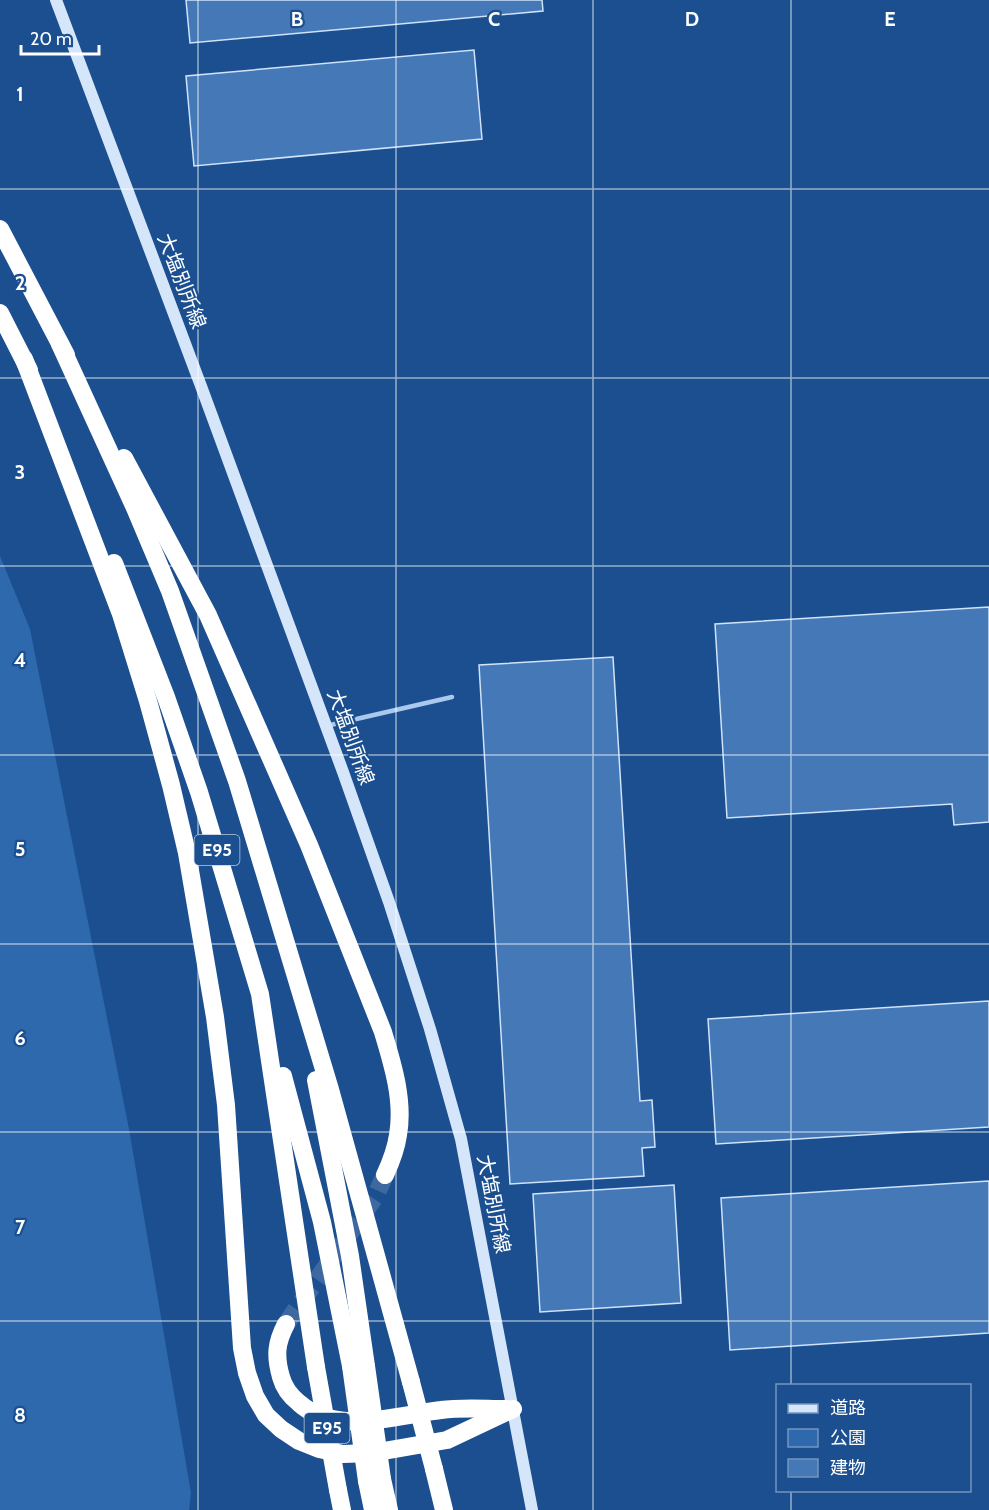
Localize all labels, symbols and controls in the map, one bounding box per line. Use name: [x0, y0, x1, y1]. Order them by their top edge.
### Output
text: B: [291, 7, 303, 31]
text: C: [488, 7, 500, 31]
text: D: [685, 7, 699, 31]
text: E: [884, 7, 896, 31]
scale bar: [21, 18, 99, 56]
text: 20 m: [30, 28, 72, 50]
text: 1: [16, 82, 24, 106]
street label: 大塩別所線: [153, 230, 211, 332]
text: 2: [15, 271, 25, 295]
text: 3: [15, 460, 25, 484]
text: 4: [14, 648, 26, 672]
street label: 大塩別所線: [323, 686, 379, 788]
road number: E95: [194, 835, 240, 865]
text: 5: [15, 837, 25, 861]
text: 6: [14, 1026, 26, 1050]
street label: 大塩別所線: [473, 1153, 515, 1255]
text: 7: [15, 1215, 26, 1239]
legend: [776, 1384, 971, 1492]
text: 道路: [830, 1397, 866, 1419]
text: 8: [14, 1403, 26, 1427]
road number: E95: [304, 1413, 350, 1443]
text: 公園: [830, 1427, 866, 1449]
text: 建物: [830, 1457, 866, 1479]

